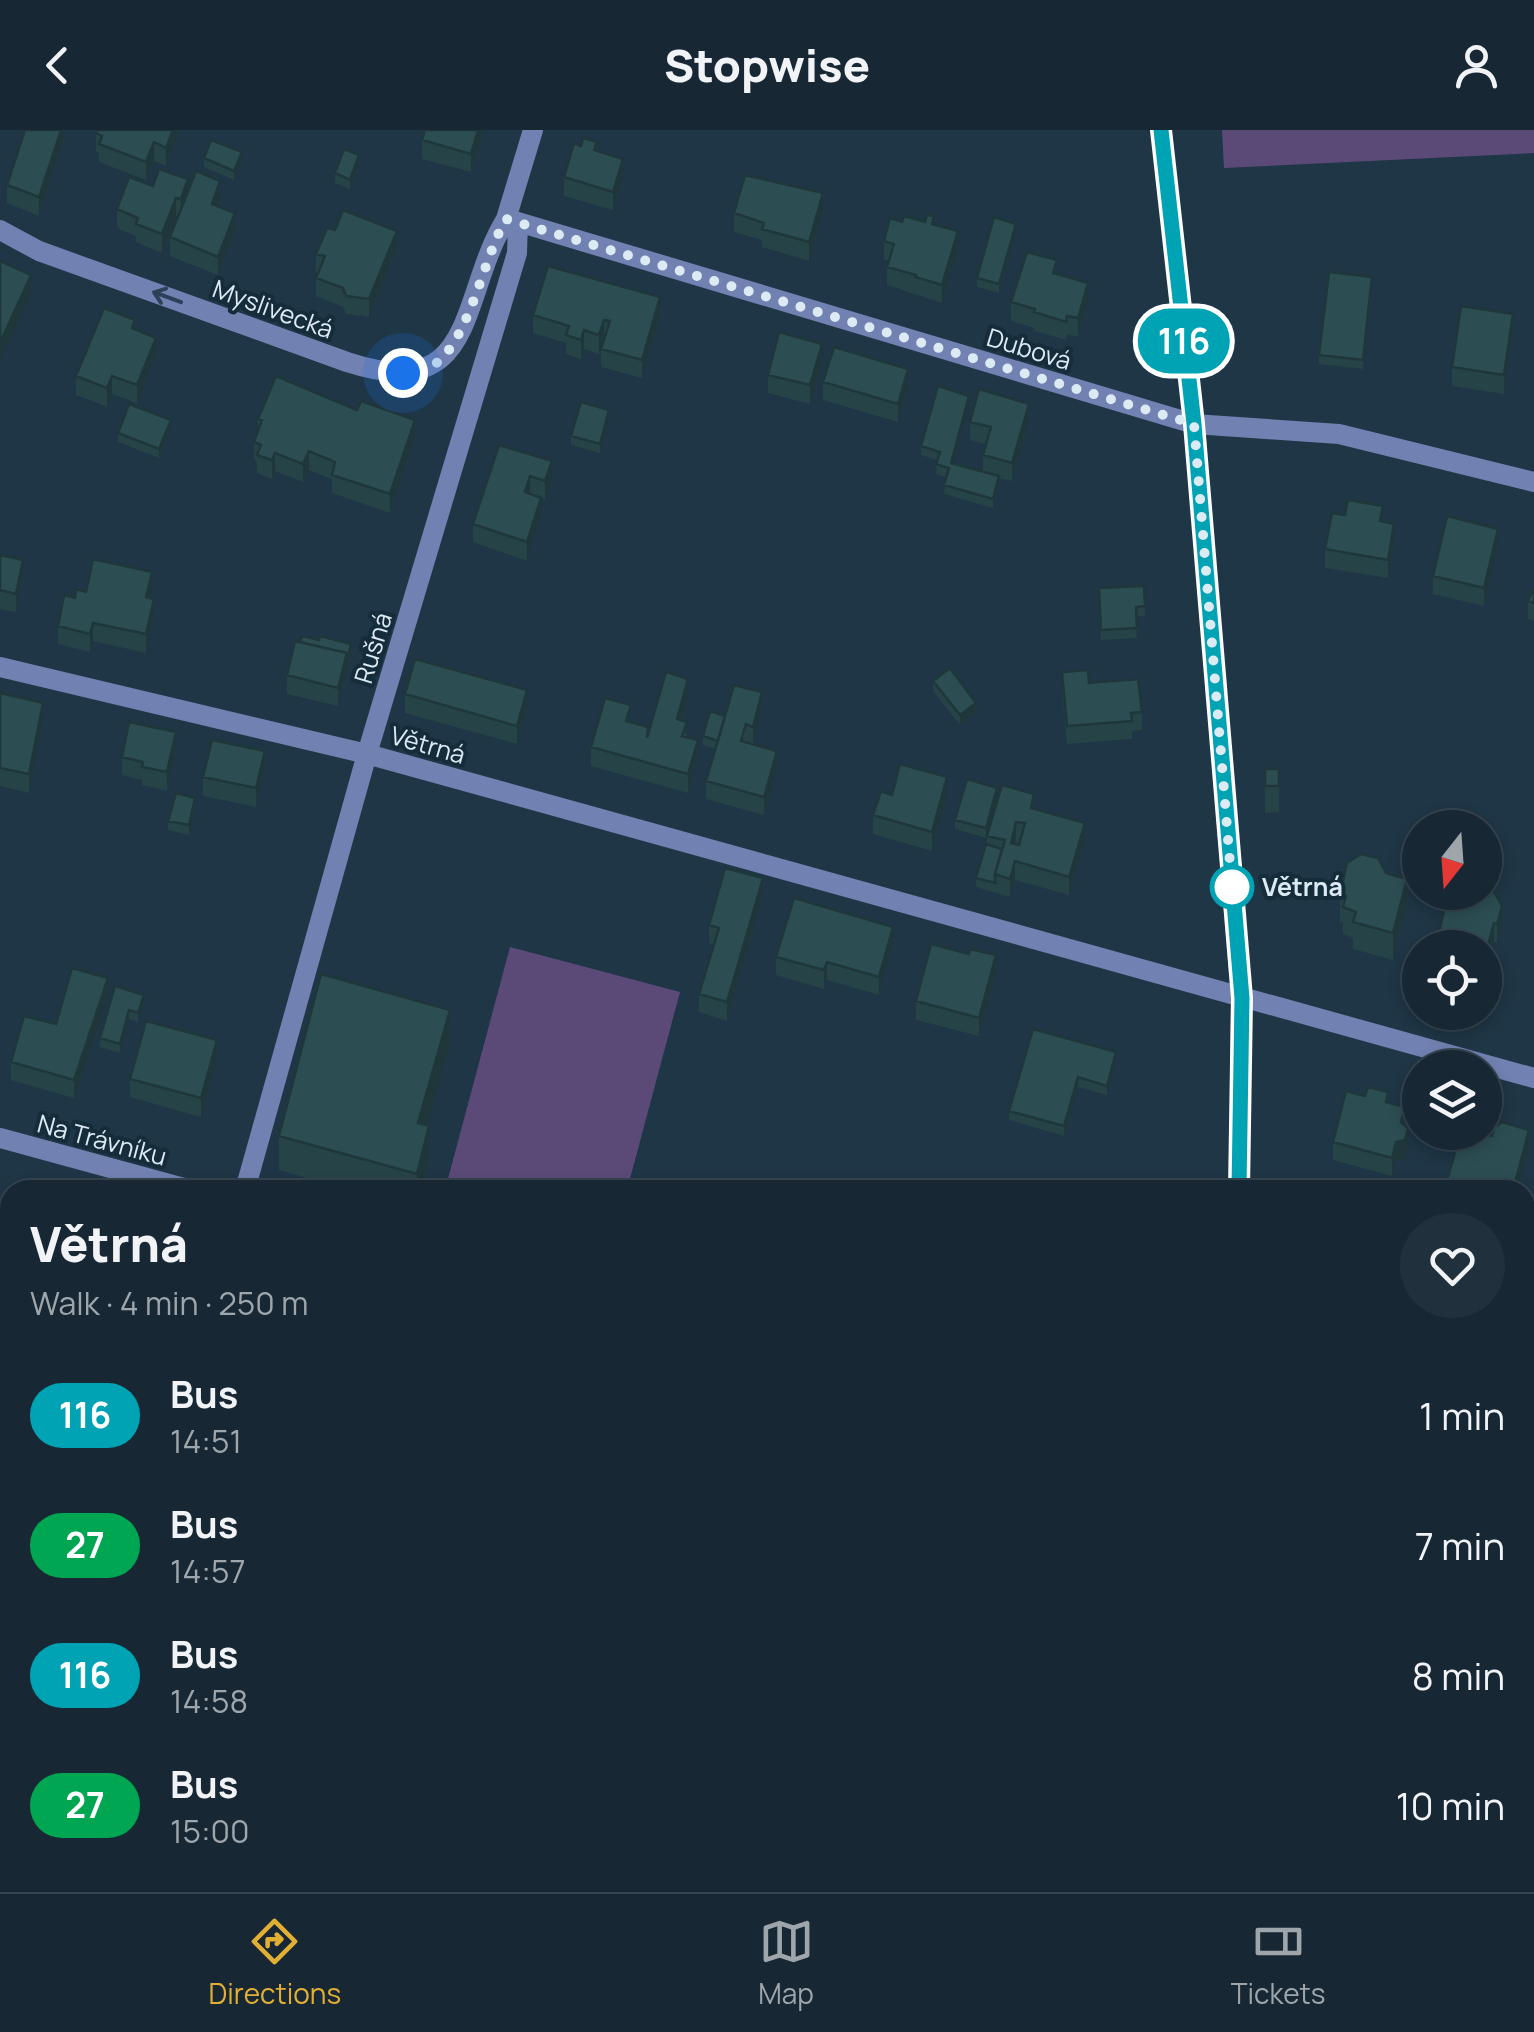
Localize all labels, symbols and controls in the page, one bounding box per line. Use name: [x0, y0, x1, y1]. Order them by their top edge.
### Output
text: Stopwise: [664, 34, 870, 96]
icon: back: [30, 38, 85, 93]
icon: person: [1449, 38, 1504, 93]
street label: Myslivecká: [208, 271, 338, 347]
one-way arrow: [152, 287, 183, 305]
line badge: 116: [1126, 308, 1242, 374]
text: 116: [1158, 317, 1210, 365]
street label: Dubová: [983, 319, 1076, 378]
your location: [378, 348, 428, 398]
street label: Rušná: [345, 608, 400, 688]
street label: Větrná: [387, 717, 470, 772]
north arrow: [1402, 810, 1502, 910]
map controls: [1402, 810, 1502, 1150]
marker: Větrná: [1211, 866, 1253, 908]
place label: Větrná: [1262, 869, 1343, 904]
button: locate: [1402, 930, 1502, 1030]
button: layers: [1402, 1050, 1502, 1150]
street label: Na Trávníku: [34, 1106, 171, 1174]
text: Větrná: [30, 1211, 188, 1276]
button: heart: [1400, 1213, 1505, 1318]
text: Walk · 4 min · 250 m: [30, 1281, 308, 1325]
text: Bus: [170, 1367, 238, 1419]
text: 1 min: [1419, 1389, 1505, 1441]
text: 116: [59, 1391, 111, 1439]
text: 14:51: [170, 1419, 242, 1463]
text: Bus: [170, 1497, 238, 1549]
text: 7 min: [1415, 1519, 1505, 1571]
text: 27: [65, 1521, 105, 1569]
text: 14:57: [170, 1549, 245, 1593]
text: Bus: [170, 1627, 238, 1679]
text: 8 min: [1412, 1649, 1505, 1701]
text: 116: [59, 1651, 111, 1699]
text: 14:58: [170, 1679, 248, 1723]
text: Bus: [170, 1757, 238, 1809]
text: 10 min: [1396, 1779, 1505, 1831]
text: 27: [65, 1781, 105, 1829]
text: 15:00: [170, 1809, 250, 1853]
tab: Directions: [209, 1914, 341, 2012]
tab: Map: [758, 1914, 814, 2012]
tab: Tickets: [1231, 1914, 1325, 2012]

